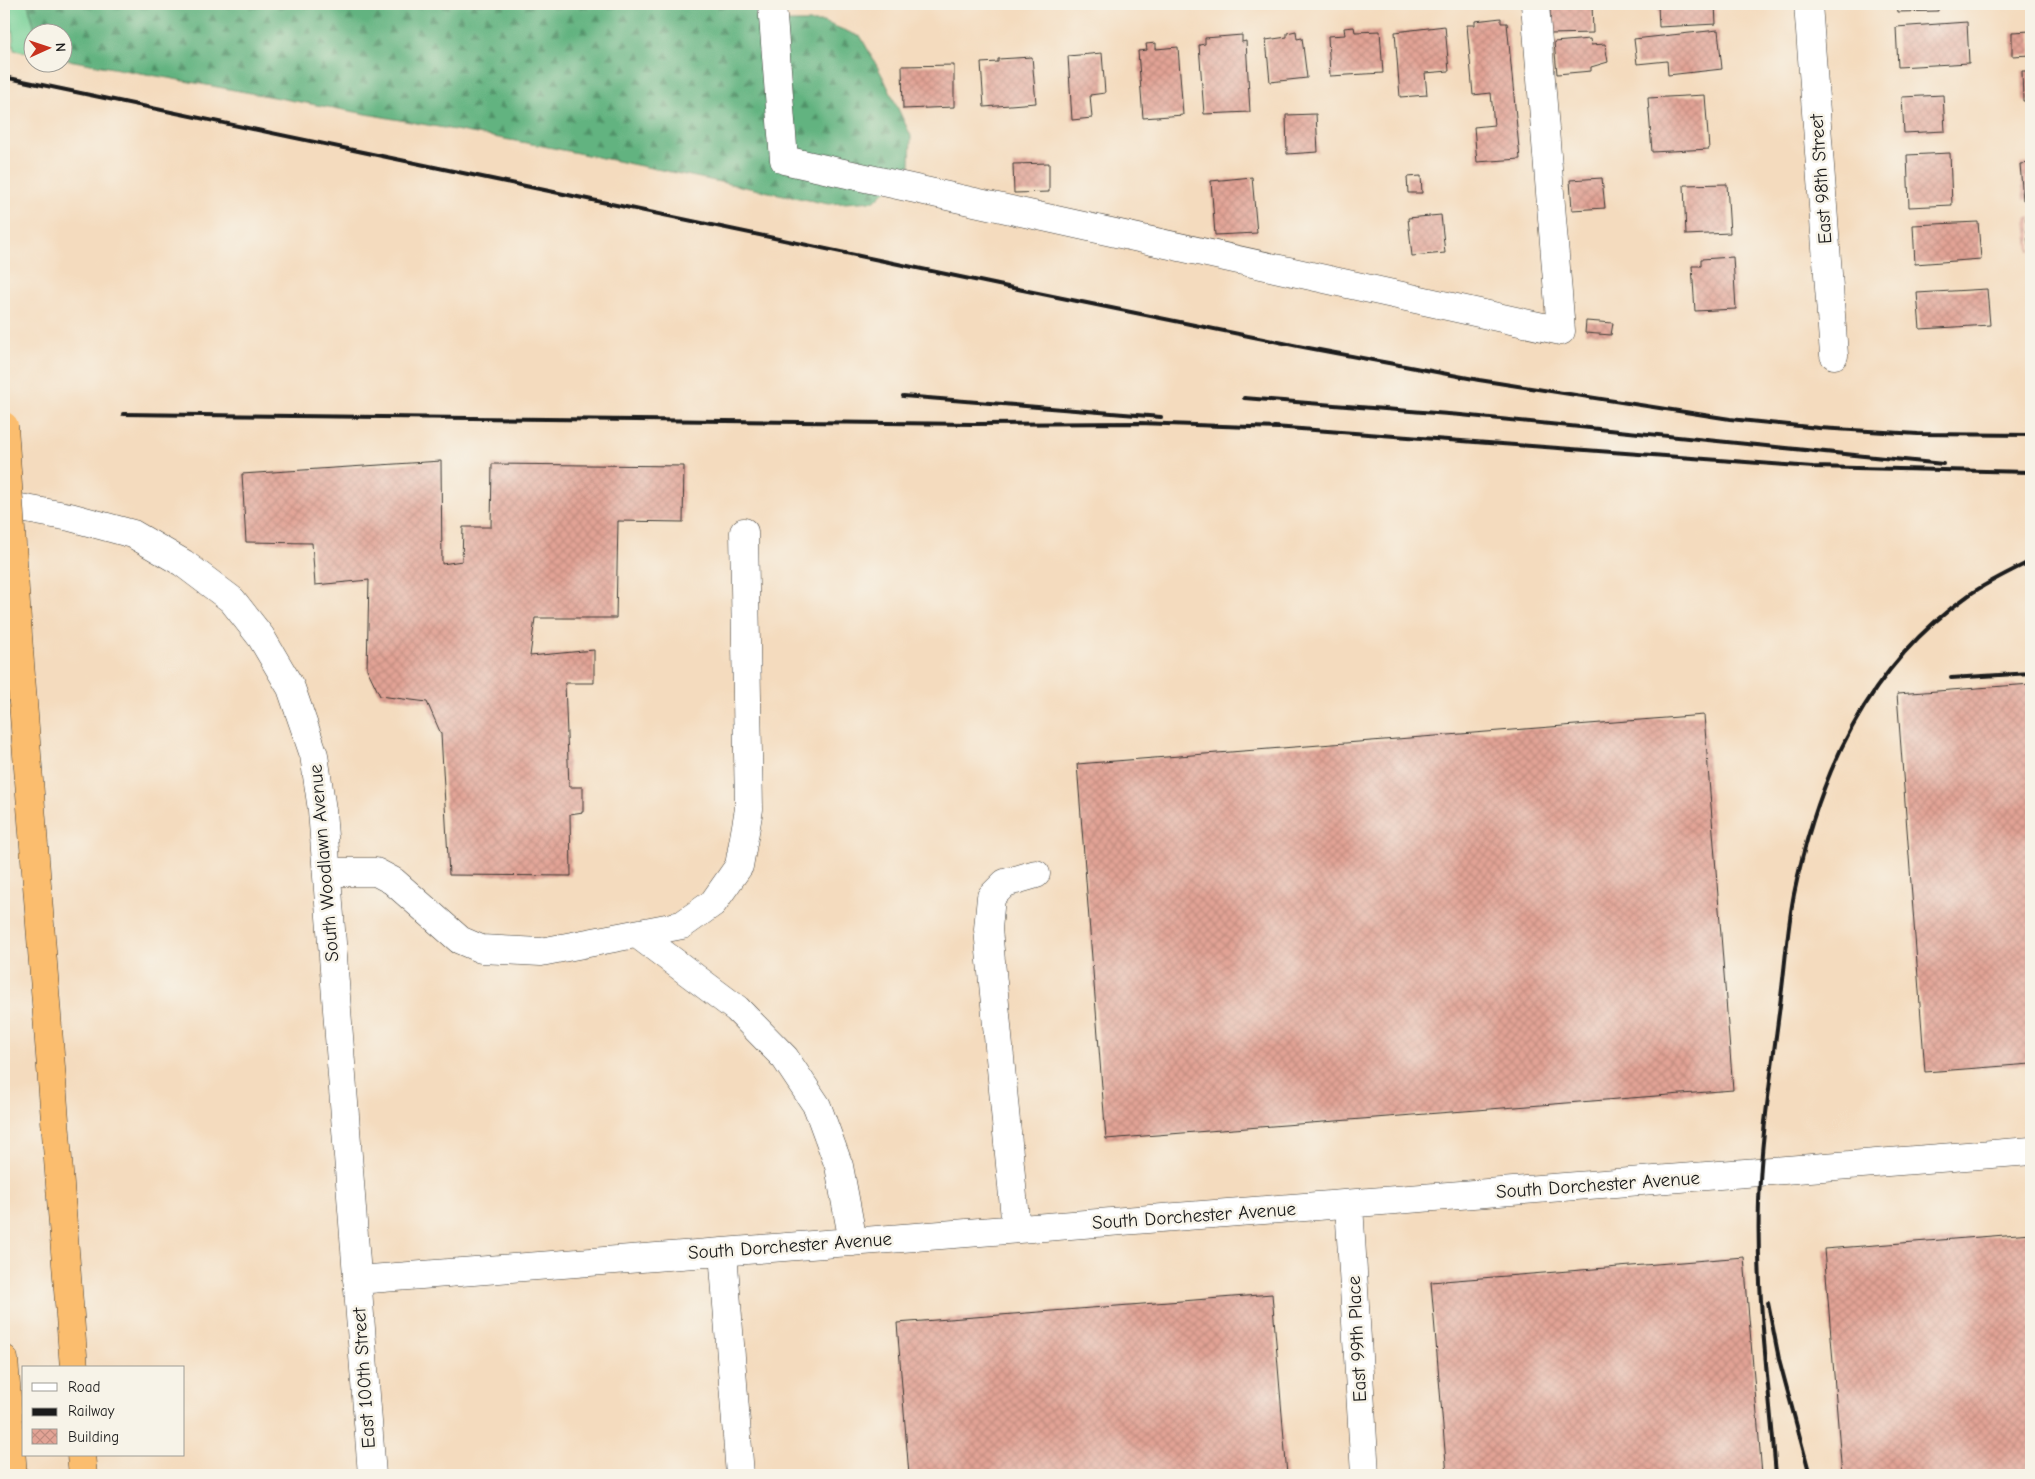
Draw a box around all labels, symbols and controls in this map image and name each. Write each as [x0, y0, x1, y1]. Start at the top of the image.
north arrow [22, 22, 72, 72]
text: N [52, 42, 69, 52]
street label: East 98th Street [1805, 113, 1837, 245]
street label: South Woodlawn Avenue [304, 763, 344, 963]
street label: South Dorchester Avenue [1495, 1167, 1701, 1203]
street label: South Dorchester Avenue [1091, 1198, 1297, 1234]
street label: South Dorchester Avenue [687, 1228, 893, 1264]
street label: East 99th Place [1343, 1275, 1371, 1403]
street label: East 100th Street [348, 1306, 380, 1449]
legend [22, 1366, 185, 1456]
text: Road [68, 1378, 100, 1396]
text: Railway [68, 1402, 115, 1420]
text: Building [68, 1428, 119, 1446]

